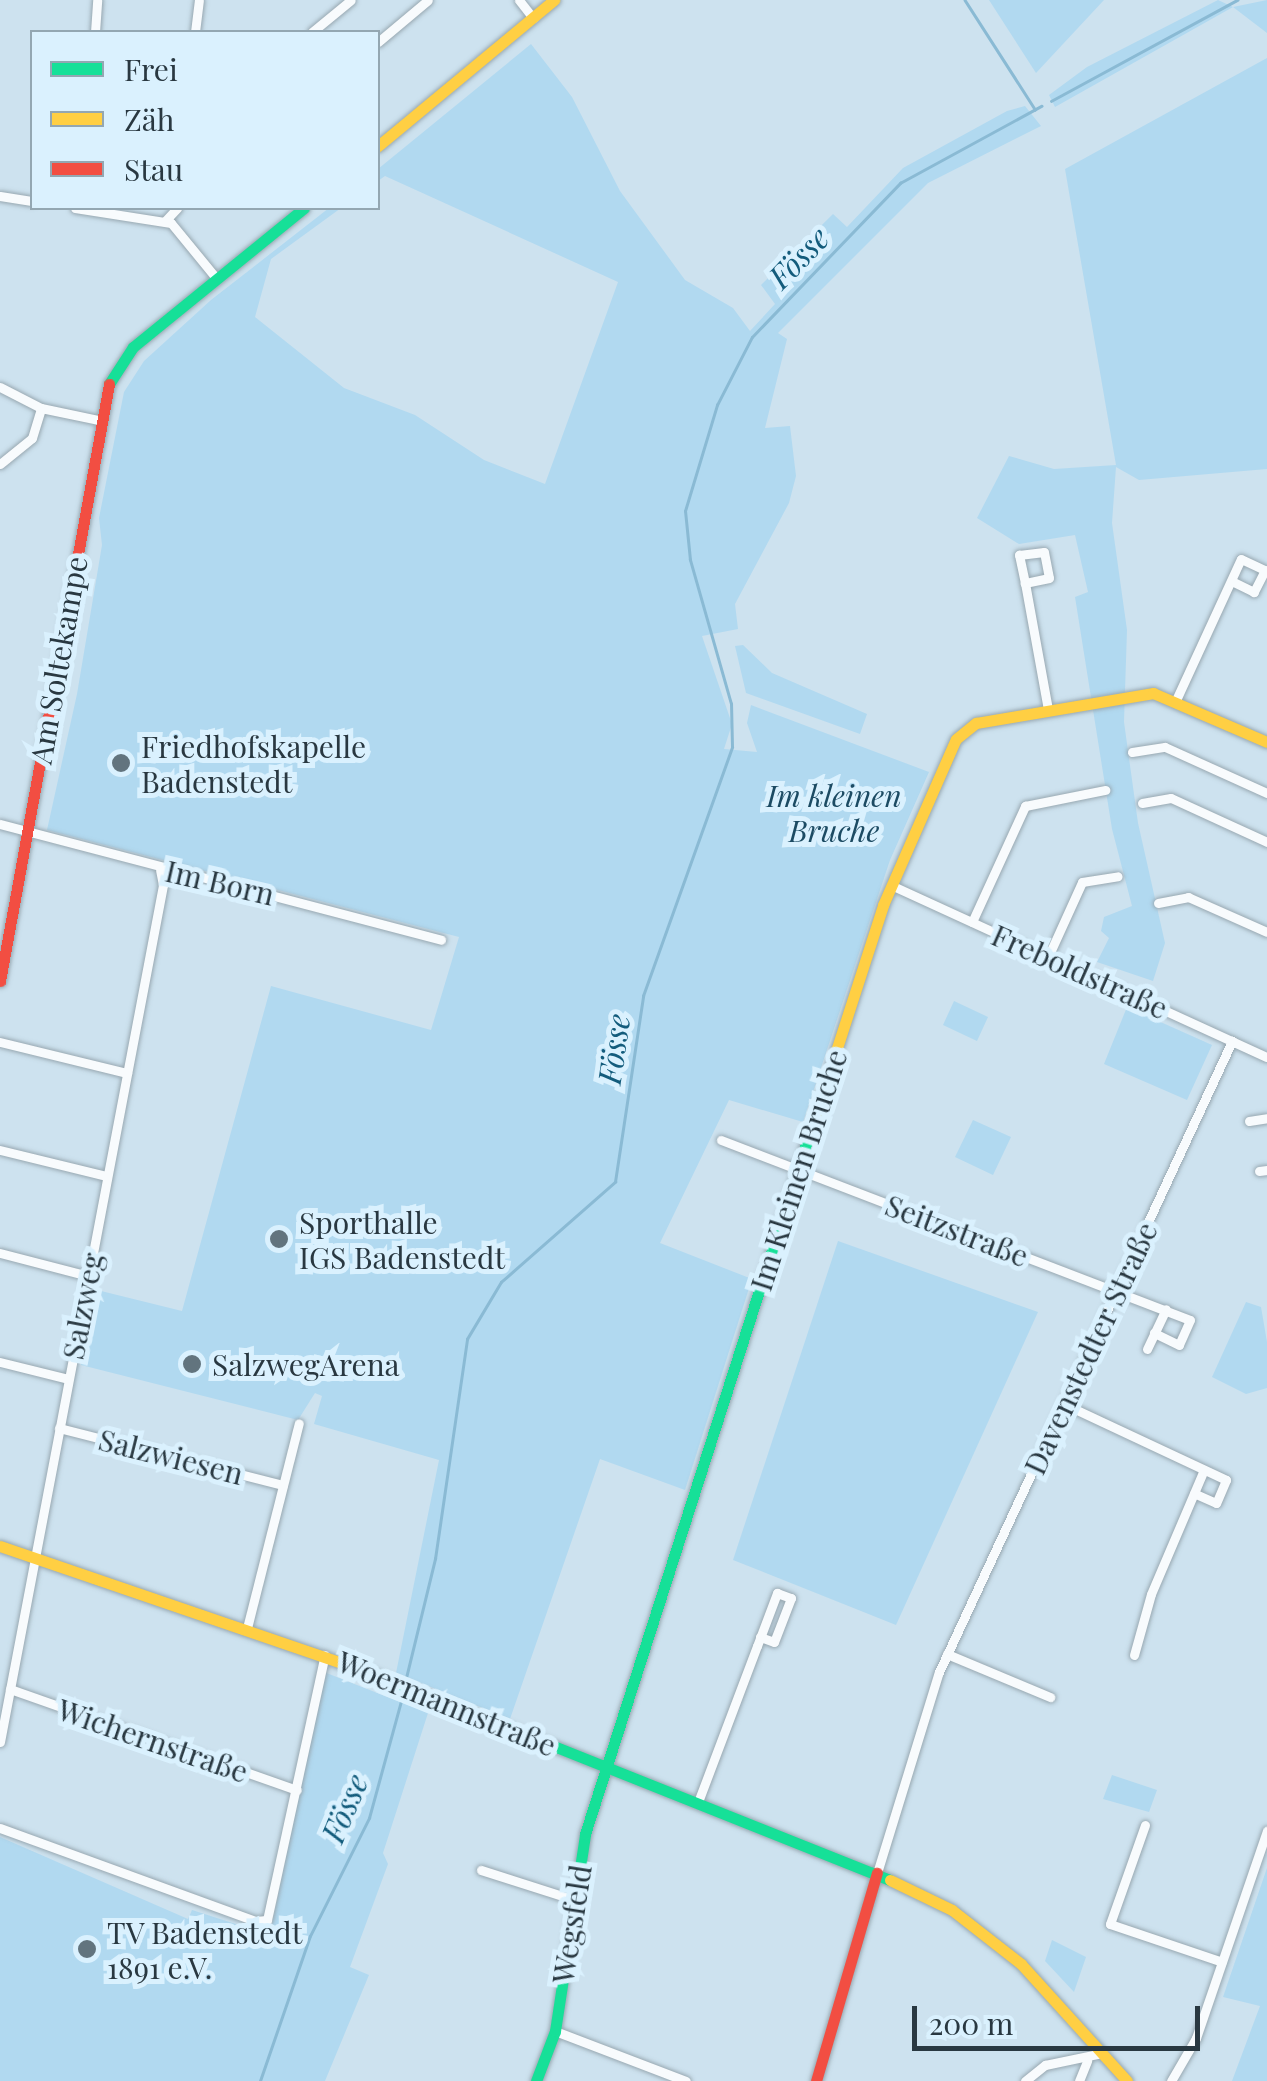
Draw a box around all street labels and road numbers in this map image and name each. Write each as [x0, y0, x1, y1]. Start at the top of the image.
street label: Am Soltekampe [22, 553, 94, 767]
street label: Im Born [162, 852, 278, 912]
street label: Freboldstraße [986, 916, 1174, 1026]
street label: Im Kleinen Bruche [742, 1045, 854, 1295]
street label: Seitzstraße [880, 1186, 1034, 1274]
street label: Davenstedter Straße [1016, 1216, 1164, 1480]
street label: Salzweg [54, 1250, 110, 1362]
street label: Salzwiesen [95, 1421, 247, 1491]
street label: Woermannstraße [332, 1643, 562, 1763]
street label: Wichernstraße [53, 1691, 253, 1789]
street label: Wegsfeld [544, 1862, 598, 1986]

